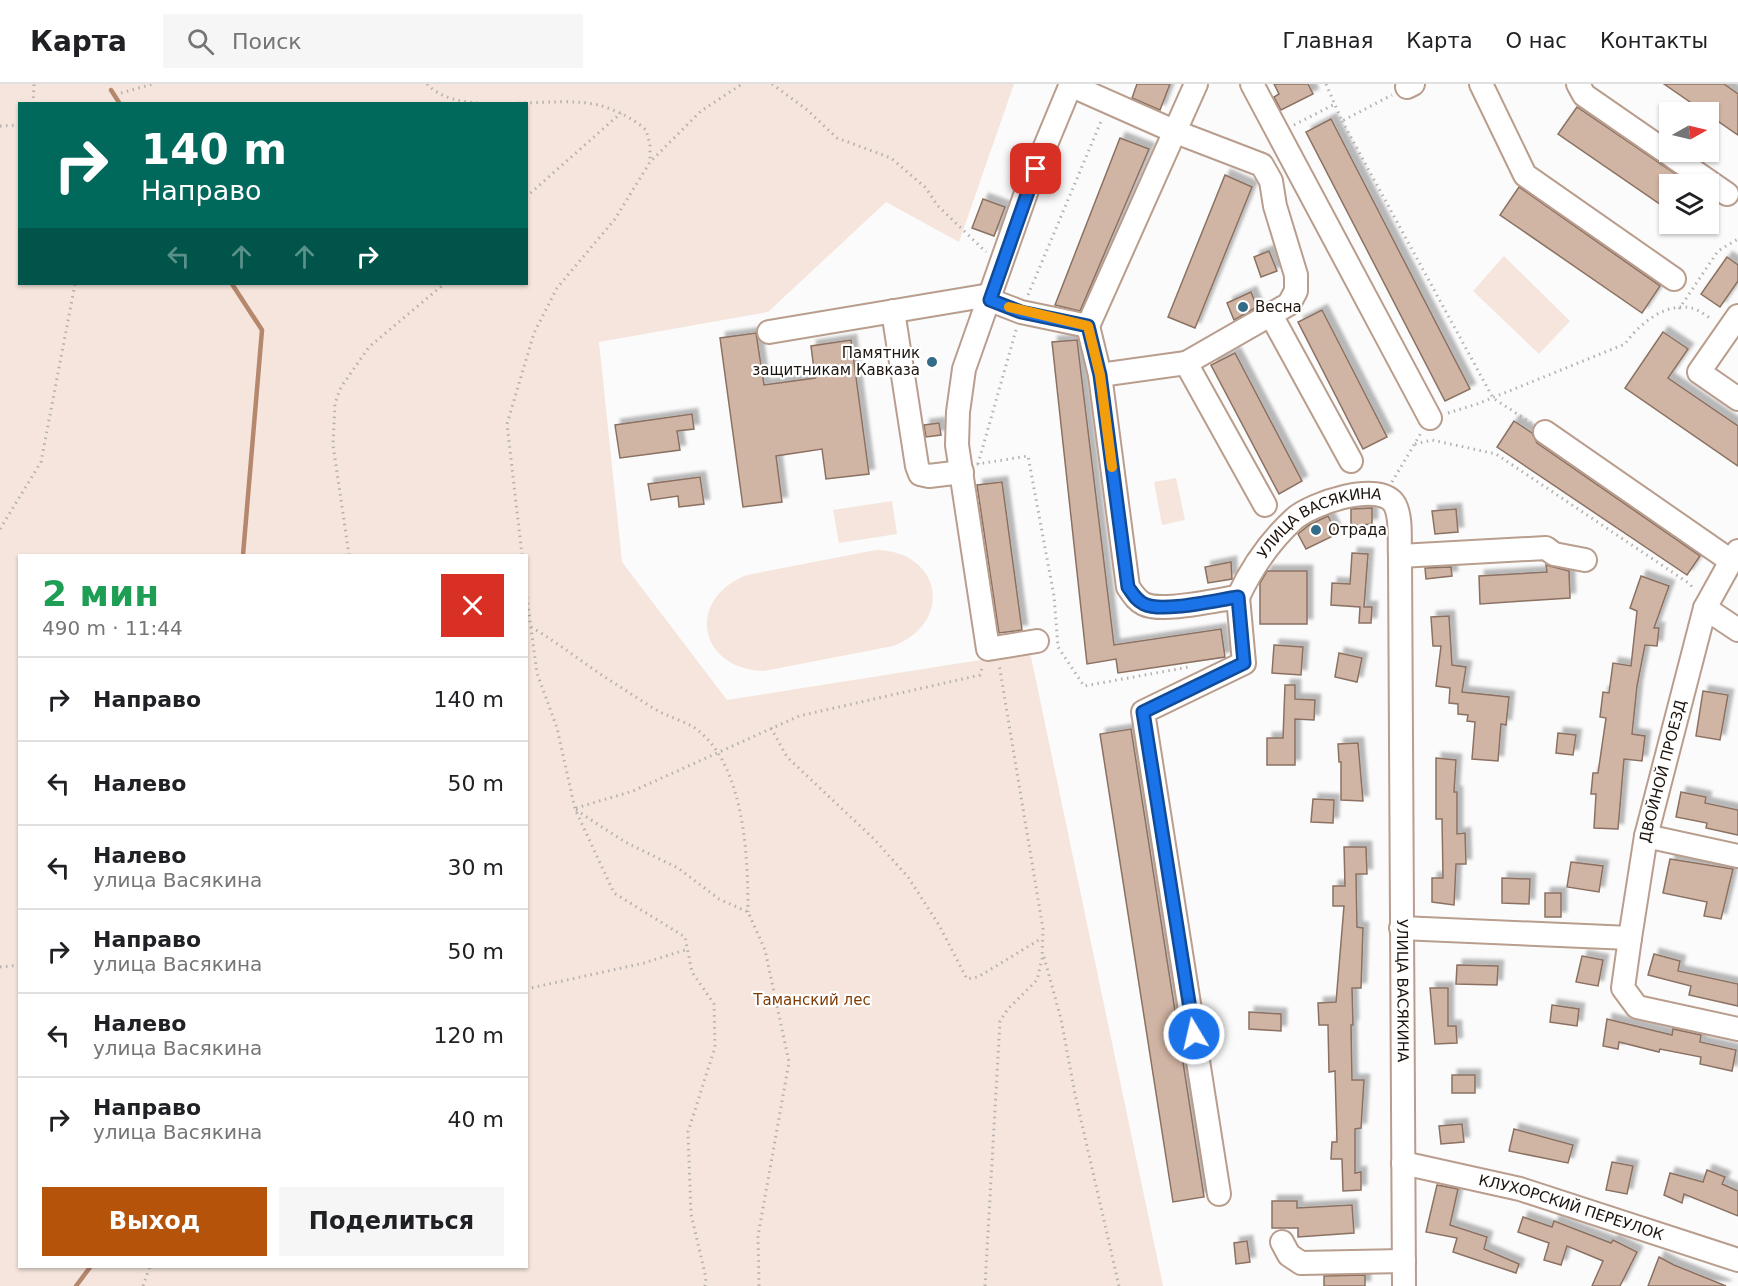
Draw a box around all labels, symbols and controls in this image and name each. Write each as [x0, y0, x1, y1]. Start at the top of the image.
search box [163, 14, 583, 68]
text: Карта [30, 25, 127, 58]
icon: search [184, 25, 217, 58]
text: Поиск [232, 29, 302, 54]
text: Главная [1283, 29, 1373, 53]
text: Карта [1406, 29, 1473, 53]
text: О нас [1506, 29, 1567, 53]
text: Контакты [1600, 29, 1708, 53]
north arrow [1659, 102, 1719, 162]
map controls [1659, 102, 1719, 234]
text: 140 m [141, 125, 287, 174]
icon: right [42, 126, 120, 204]
pin [1010, 143, 1061, 194]
icon: arrive [1019, 152, 1052, 185]
button: layers [1659, 174, 1719, 234]
text: Направо [141, 175, 262, 206]
icon: left [162, 240, 195, 273]
icon: ahead [225, 240, 258, 273]
icon: ahead [288, 240, 321, 273]
icon: right [351, 240, 384, 273]
place label: Весна [1255, 298, 1302, 316]
marker: Весна [1236, 300, 1250, 314]
place label: Памятник защитникам Кавказа [752, 344, 920, 379]
marker: Памятник защитникам Кавказа [925, 355, 939, 369]
street label: УЛИЦА ВАСЯКИНА [1254, 485, 1384, 562]
place label: Отрада [1328, 521, 1387, 539]
marker: Отрада [1309, 523, 1323, 537]
text: 2 мин [42, 573, 159, 614]
button: close [441, 574, 504, 637]
text: 490 m · 11:44 [42, 616, 183, 640]
icon: right [42, 683, 75, 716]
text: Направо [93, 687, 201, 712]
text: 140 m [434, 687, 504, 712]
street label: ДВОЙНОЙ ПРОЕЗД [1636, 698, 1690, 844]
icon: left [42, 767, 75, 800]
text: Налево [93, 771, 186, 796]
text: 50 m [448, 771, 504, 796]
text: Налево [93, 843, 186, 868]
icon: left [42, 851, 75, 884]
text: 30 m [448, 855, 504, 880]
text: улица Васякина [93, 868, 262, 892]
street label: УЛИЦА ВАСЯКИНА [1393, 919, 1412, 1063]
text: Направо [93, 927, 201, 952]
icon: right [42, 935, 75, 968]
text: 50 m [448, 939, 504, 964]
text: улица Васякина [93, 952, 262, 976]
park label: Таманский лес [752, 991, 871, 1009]
position arrow [1162, 1002, 1226, 1066]
text: Налево [93, 1011, 186, 1036]
icon: left [42, 1019, 75, 1052]
text: 120 m [434, 1023, 504, 1048]
text: улица Васякина [93, 1036, 262, 1060]
text: Направо [93, 1095, 201, 1120]
icon: right [42, 1103, 75, 1136]
text: 40 m [448, 1107, 504, 1132]
text: улица Васякина [93, 1120, 262, 1144]
street label: КЛУХОРСКИЙ ПЕРЕУЛОК [1477, 1171, 1666, 1244]
button: Выход [42, 1187, 267, 1256]
button: Поделиться [279, 1187, 504, 1256]

